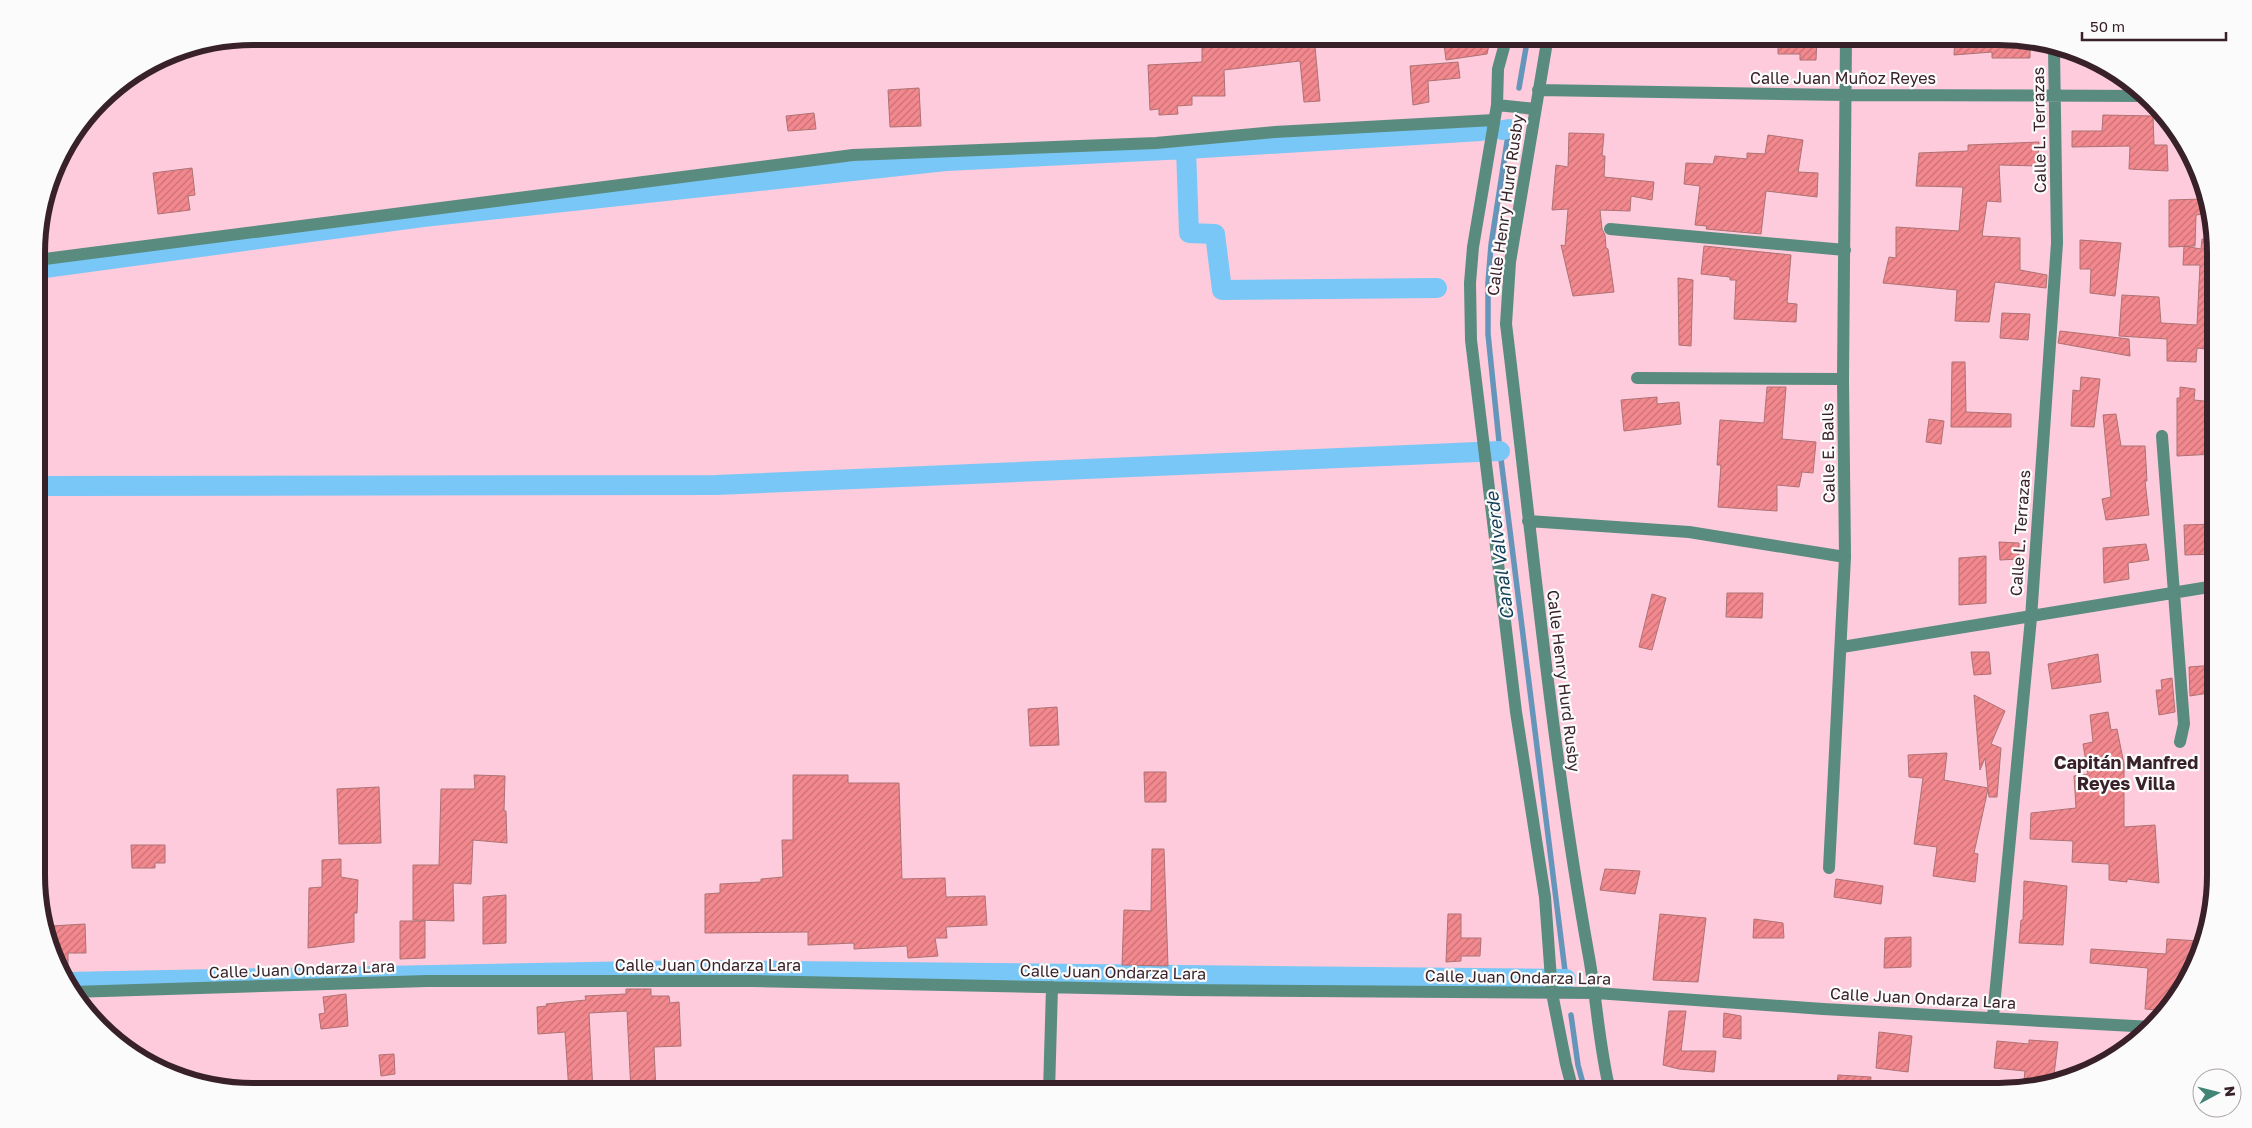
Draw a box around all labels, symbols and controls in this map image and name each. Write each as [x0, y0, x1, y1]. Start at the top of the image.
scale bar [2082, 10, 2226, 42]
text: 50 m [2090, 17, 2125, 35]
street label: Calle L. Terrazas [2028, 67, 2050, 193]
street label: Calle Juan Muñoz Reyes [1750, 68, 1936, 88]
street label: Calle Henry Hurd Rusby [1482, 113, 1528, 297]
street label: Calle E. Balls [1817, 403, 1839, 503]
street label: Calle L. Terrazas [2006, 469, 2034, 597]
water label: Canal Valverde [1480, 489, 1518, 621]
street label: Calle Henry Hurd Rusby [1543, 589, 1585, 773]
district label: Capitán Manfred Reyes Villa [2054, 751, 2198, 794]
street label: Calle Juan Ondarza Lara [615, 955, 801, 975]
street label: Calle Juan Ondarza Lara [209, 956, 395, 982]
street label: Calle Juan Ondarza Lara [1020, 960, 1206, 984]
street label: Calle Juan Ondarza Lara [1425, 965, 1611, 989]
street label: Calle Juan Ondarza Lara [1829, 983, 2017, 1013]
north arrow [2192, 1068, 2242, 1118]
text: N [2221, 1085, 2239, 1098]

